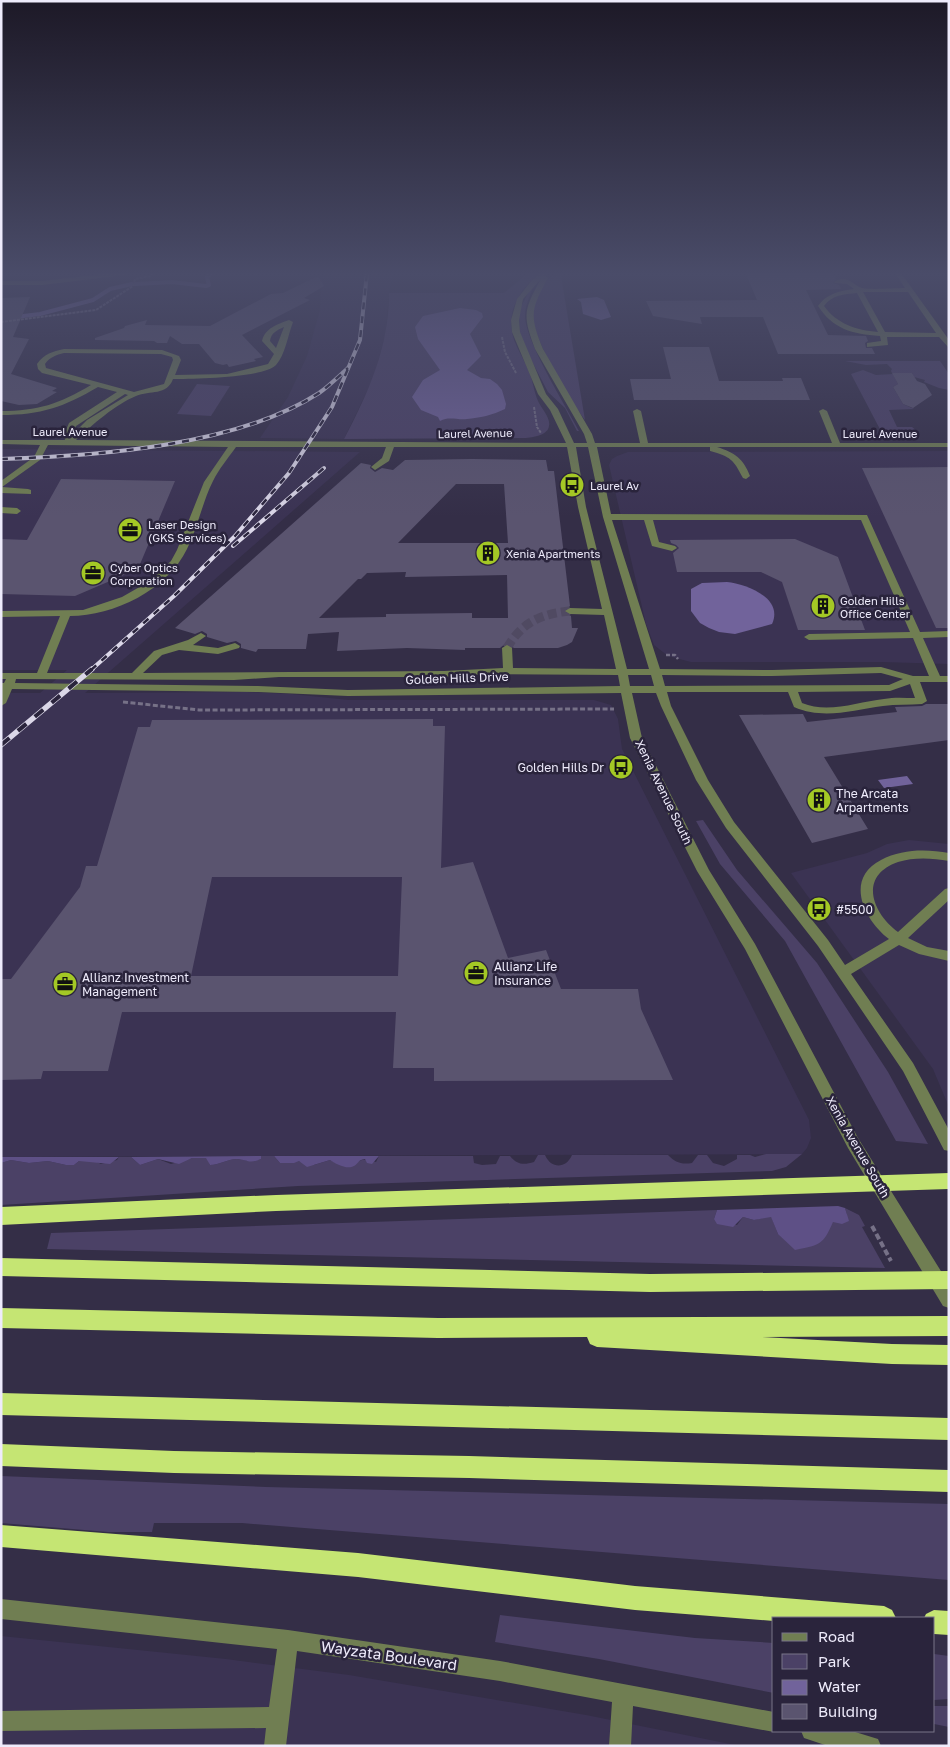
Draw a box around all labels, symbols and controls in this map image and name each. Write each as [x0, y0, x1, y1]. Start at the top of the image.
street label: Laurel Avenue [33, 425, 107, 438]
street label: Laurel Avenue [437, 426, 513, 440]
street label: Laurel Avenue [843, 427, 917, 440]
bus stop icon: Laurel Av [559, 472, 585, 498]
place label: Laurel Av [590, 479, 639, 492]
office icon: Laser Design (GKS Services) [117, 517, 143, 543]
place label: Laser Design (GKS Services) [148, 518, 227, 544]
building icon: Xenia Apartments [475, 540, 501, 566]
place label: Xenia Apartments [506, 547, 601, 560]
office icon: Cyber Optics Corporation [80, 560, 106, 586]
place label: Cyber Optics Corporation [110, 561, 178, 587]
building icon: Golden Hills Office Center [810, 593, 836, 619]
place label: Golden Hills Office Center [840, 594, 911, 620]
street label: Golden Hills Drive [405, 669, 509, 687]
street label: Xenia Avenue South [632, 737, 696, 847]
bus stop icon: Golden Hills Dr [608, 754, 634, 780]
place label: Golden Hills Dr [517, 760, 604, 775]
place label: The Arcata Arpartments [836, 786, 909, 815]
building icon: The Arcata Arpartments [806, 787, 832, 813]
bus stop icon: #5500 [806, 896, 832, 922]
place label: #5500 [836, 902, 873, 917]
place label: Allianz Life Insurance [494, 959, 557, 988]
office icon: Allianz Life Insurance [463, 960, 489, 986]
place label: Allianz Investment Management [82, 970, 189, 999]
office icon: Allianz Investment Management [52, 971, 78, 997]
street label: Xenia Avenue South [823, 1094, 893, 1200]
legend [772, 1617, 935, 1732]
text: Road [818, 1627, 855, 1645]
street label: Wayzata Boulevard [320, 1637, 458, 1673]
text: Park [818, 1652, 851, 1670]
text: Water [818, 1677, 861, 1695]
text: Building [818, 1702, 878, 1720]

